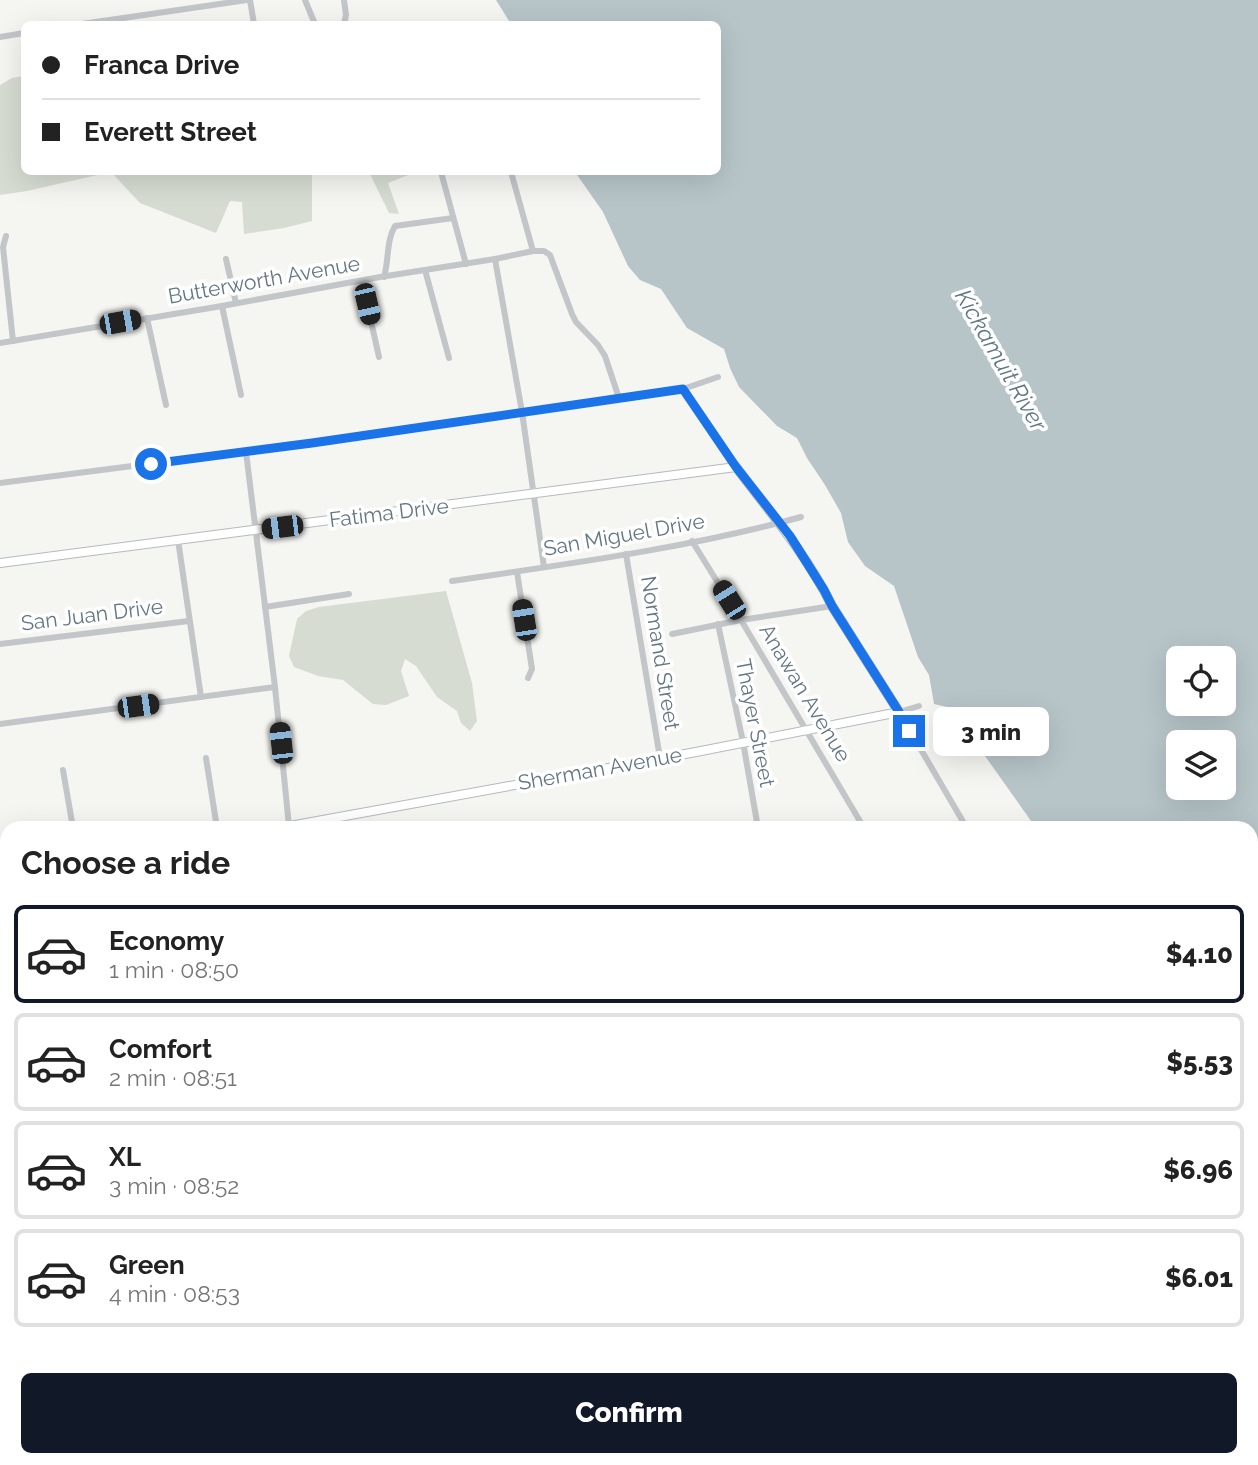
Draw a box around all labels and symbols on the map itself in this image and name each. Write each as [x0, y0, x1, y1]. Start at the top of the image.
street label: Butterworth Avenue [166, 250, 362, 309]
car [353, 281, 382, 327]
water label: Kickamuit River [950, 284, 1053, 436]
car [98, 308, 143, 336]
route start [135, 448, 167, 480]
street label: Fatima Drive [328, 493, 450, 532]
street label: San Miguel Drive [541, 508, 706, 561]
car [260, 514, 305, 540]
street label: Normand Street [636, 574, 685, 732]
car [709, 577, 750, 623]
street label: San Juan Drive [20, 593, 164, 636]
car [511, 598, 538, 642]
street label: Anawan Avenue [754, 619, 856, 766]
street label: Thayer Street [731, 657, 780, 789]
car [116, 693, 161, 719]
callout: 3 min [934, 706, 1049, 756]
route end [893, 715, 925, 747]
car [269, 721, 294, 765]
street label: Sherman Avenue [516, 742, 684, 795]

